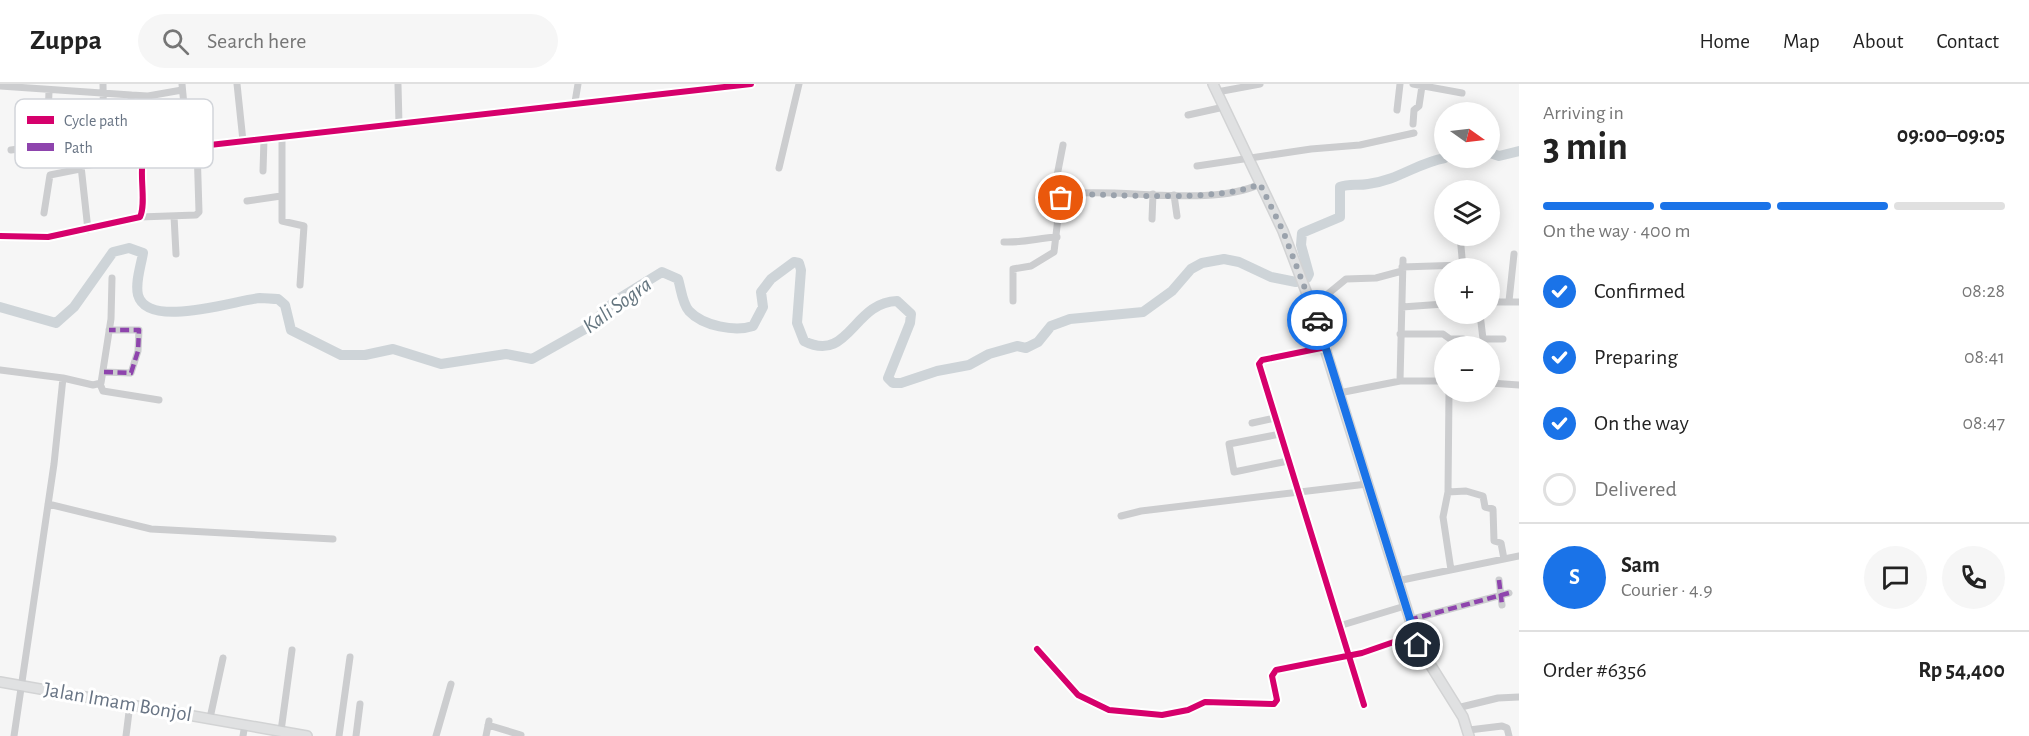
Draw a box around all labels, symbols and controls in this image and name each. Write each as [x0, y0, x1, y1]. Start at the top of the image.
search box [138, 14, 558, 68]
icon: search [159, 25, 192, 58]
text: Zuppa [30, 27, 102, 55]
text: Search here [207, 30, 307, 52]
text: Home [1699, 31, 1750, 52]
text: Map [1783, 31, 1820, 52]
text: About [1853, 31, 1903, 52]
text: Contact [1936, 31, 1999, 52]
legend [15, 99, 213, 168]
north arrow [1434, 102, 1500, 168]
map controls [1434, 102, 1500, 402]
text: Arriving in [1543, 103, 1624, 123]
text: Cycle path [64, 113, 128, 130]
text: 09:00–09:05 [1897, 124, 2005, 146]
text: 3 min [1543, 128, 1628, 167]
text: Path [64, 140, 93, 156]
pin [1035, 172, 1086, 223]
button: layers [1434, 180, 1500, 246]
icon: bag [1044, 181, 1077, 214]
text: On the way · 400 m [1543, 221, 1691, 241]
button: + [1434, 258, 1500, 324]
water label: Kali Sogra [579, 273, 655, 337]
icon: check [1543, 275, 1576, 308]
text: Confirmed [1594, 280, 1685, 302]
text: 08:28 [1962, 281, 2005, 301]
courier [1287, 290, 1347, 350]
icon: car [1301, 304, 1334, 337]
button: − [1434, 336, 1500, 402]
icon: check [1543, 341, 1576, 374]
text: Preparing [1594, 346, 1678, 368]
text: 08:41 [1964, 347, 2005, 367]
icon: check [1543, 407, 1576, 440]
text: On the way [1594, 412, 1689, 434]
text: 08:47 [1962, 413, 2005, 433]
text: Delivered [1594, 478, 1677, 500]
button: chat [1864, 546, 1927, 609]
button: phone [1942, 546, 2005, 609]
text: Sam [1621, 554, 1660, 576]
text: S [1569, 566, 1580, 588]
text: Courier · 4.9 [1621, 580, 1713, 600]
pin [1392, 619, 1443, 670]
icon: home [1401, 628, 1434, 661]
text: Order #6356 [1543, 659, 1647, 681]
text: Rp 54,400 [1918, 659, 2005, 681]
street label: Jalan Imam Bonjol [42, 679, 194, 725]

